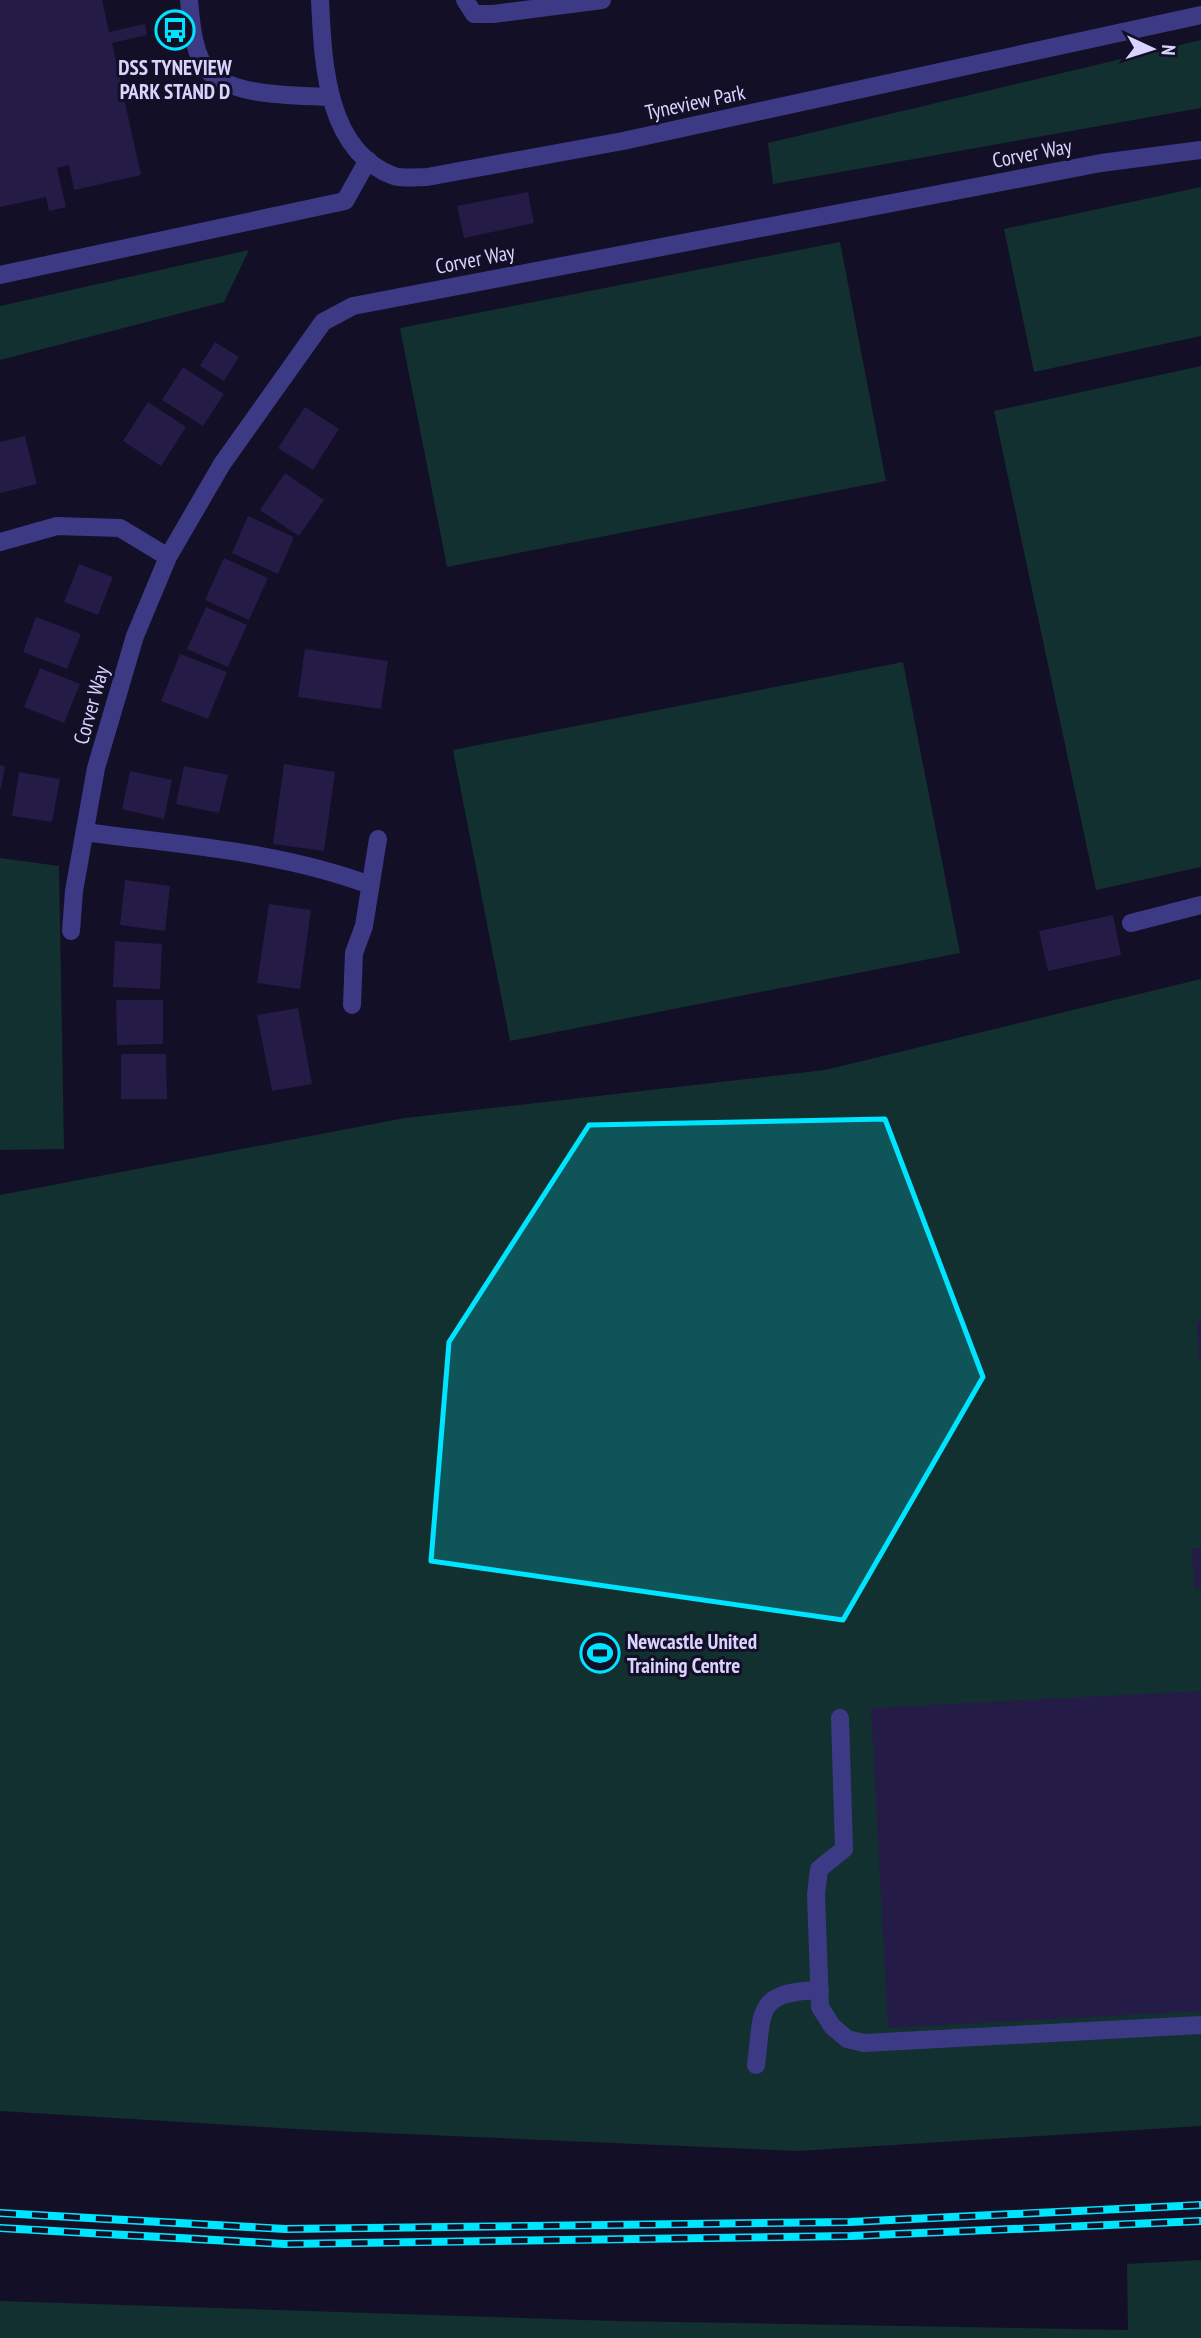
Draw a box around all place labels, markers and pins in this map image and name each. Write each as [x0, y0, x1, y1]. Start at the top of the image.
bus stop icon: DSS TYNEVIEW PARK STAND D [154, 9, 196, 51]
place label: DSS TYNEVIEW PARK STAND D [118, 54, 233, 105]
place label: Newcastle United Training Centre [627, 1628, 757, 1679]
sports icon: Newcastle United Training Centre [579, 1632, 621, 1674]

